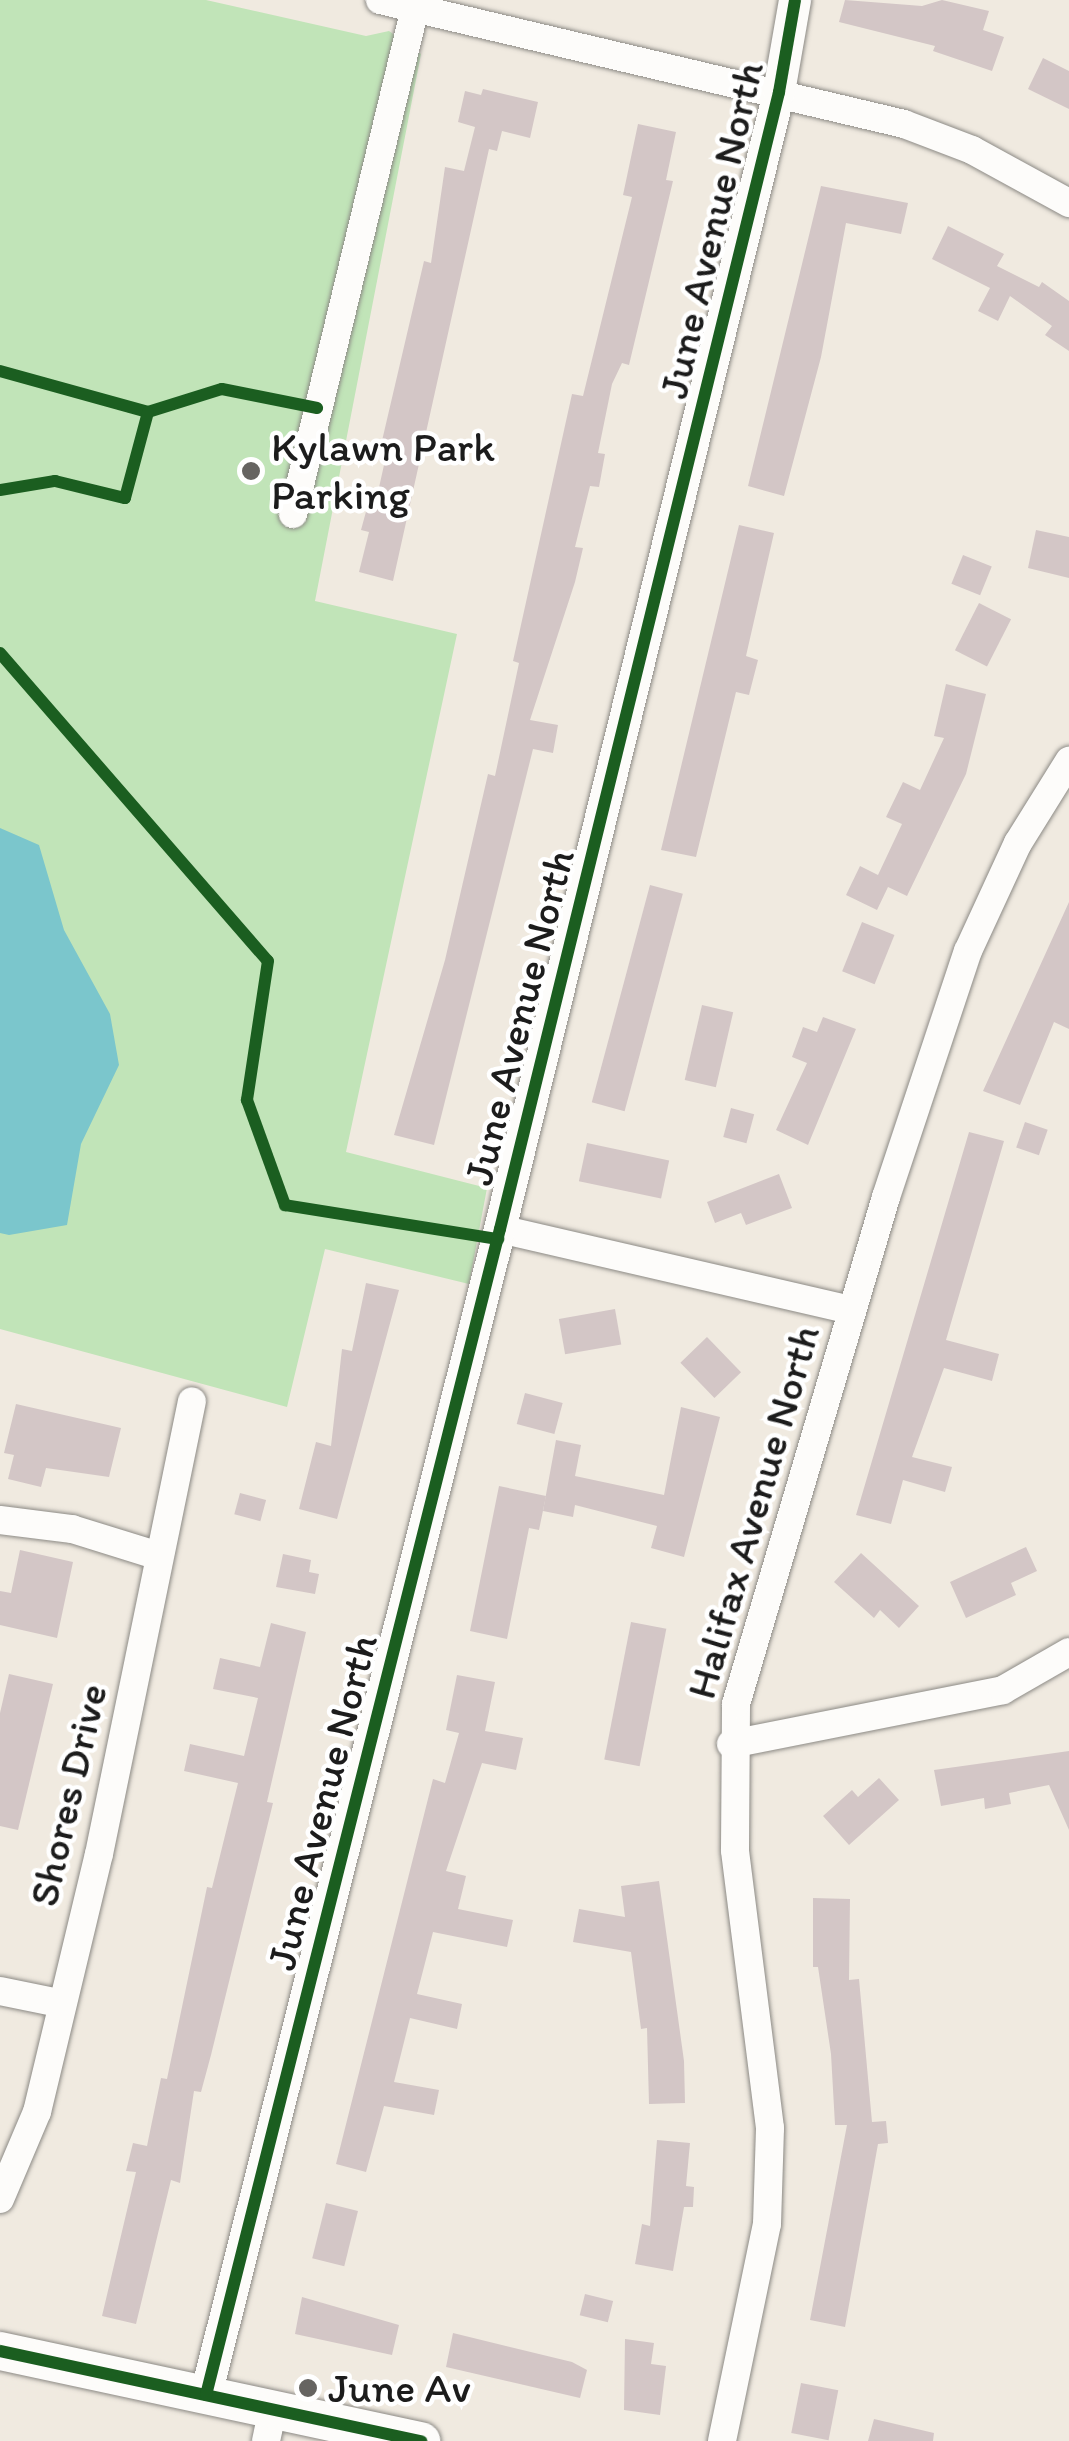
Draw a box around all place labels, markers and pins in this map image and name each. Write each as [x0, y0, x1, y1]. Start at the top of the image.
place label: Kylawn Park Parking [271, 422, 495, 520]
marker: Kylawn Park Parking [240, 460, 262, 482]
place label: June Av [328, 2363, 470, 2413]
marker: June Av [297, 2377, 319, 2399]

